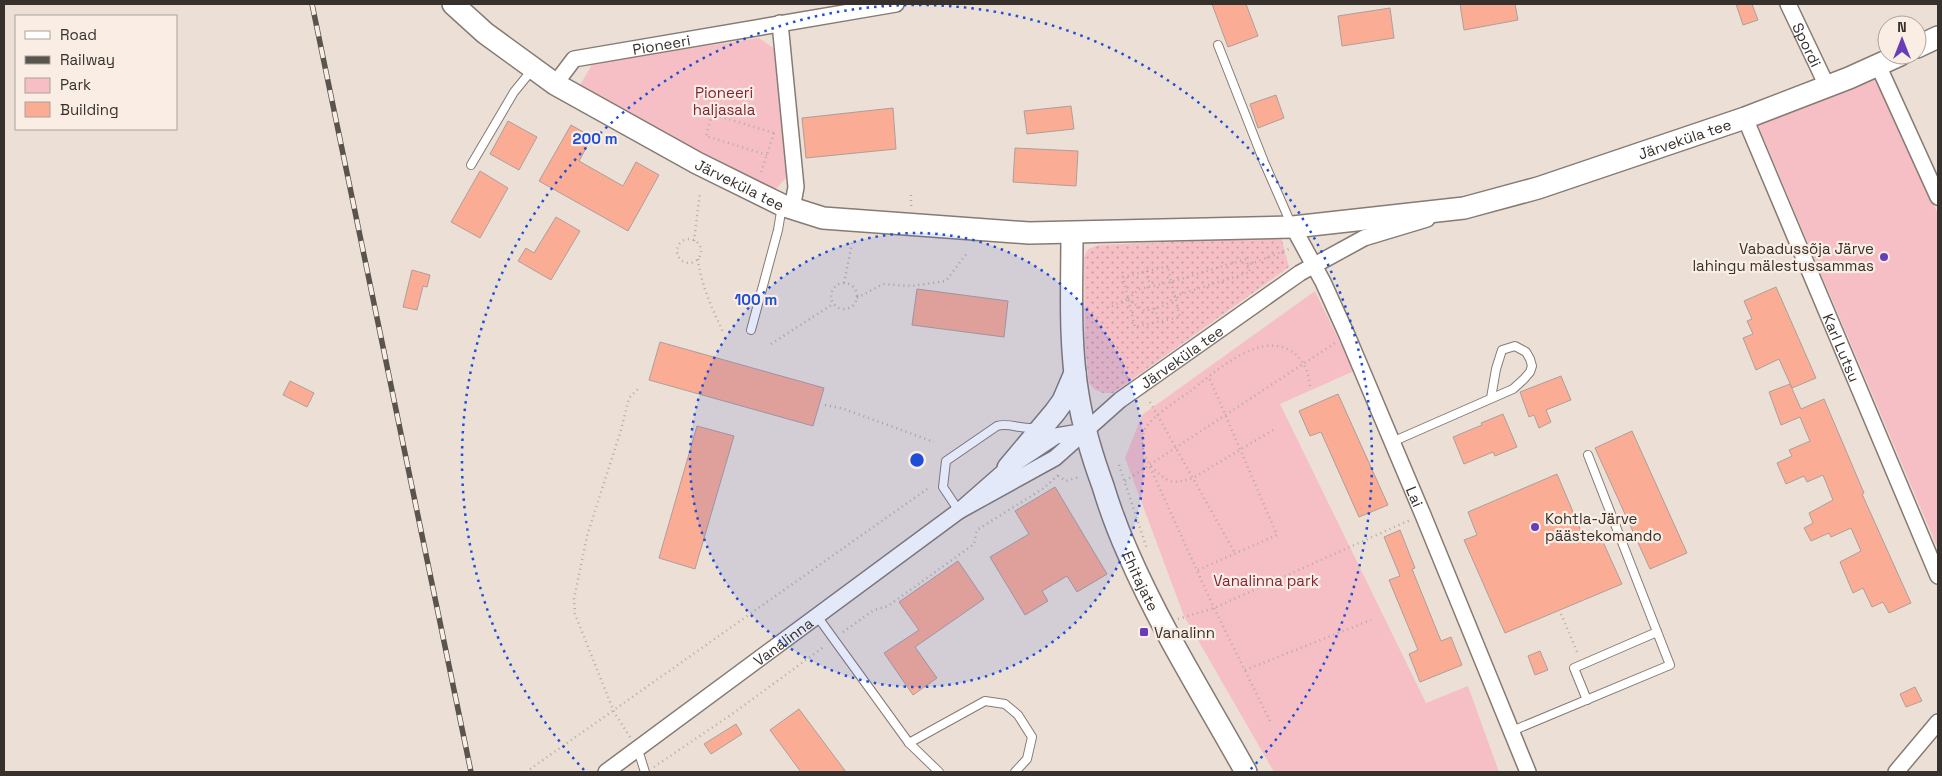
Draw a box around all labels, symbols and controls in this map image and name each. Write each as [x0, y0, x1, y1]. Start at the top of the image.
legend [15, 15, 178, 130]
north arrow [1877, 15, 1927, 65]
text: N [1897, 18, 1907, 36]
street label: Spordi [1789, 19, 1826, 70]
text: Road [60, 25, 97, 44]
street label: Pioneeri [631, 30, 692, 58]
text: Railway [60, 50, 115, 69]
text: Park [60, 75, 91, 94]
park label: Pioneeri haljasala [693, 83, 756, 119]
text: Building [60, 100, 119, 119]
street label: Järveküla tee [1635, 114, 1734, 163]
text: 200 m [573, 129, 617, 148]
street label: Järveküla tee [692, 154, 788, 214]
place label: Vabadussõja Järve lahingu mälestussammas [1692, 239, 1874, 275]
marker: Vabadussõja Järve lahingu mälestussammas [1878, 251, 1890, 263]
text: 100 m [735, 290, 777, 309]
street label: Karl Lutsu [1819, 310, 1864, 384]
street label: Järveküla tee [1136, 321, 1227, 392]
centre of rings [908, 451, 926, 469]
street label: Lai [1402, 483, 1428, 510]
place label: Kohtla-Järve päästekomando [1545, 509, 1662, 545]
marker: Kohtla-Järve päästekomando [1529, 521, 1541, 533]
street label: Ehitajate [1119, 548, 1163, 614]
park label: Vanalinna park [1213, 571, 1319, 590]
street label: Vanalinna [749, 613, 817, 670]
place label: Vanalinn [1154, 623, 1215, 642]
marker: Vanalinn [1138, 626, 1150, 638]

